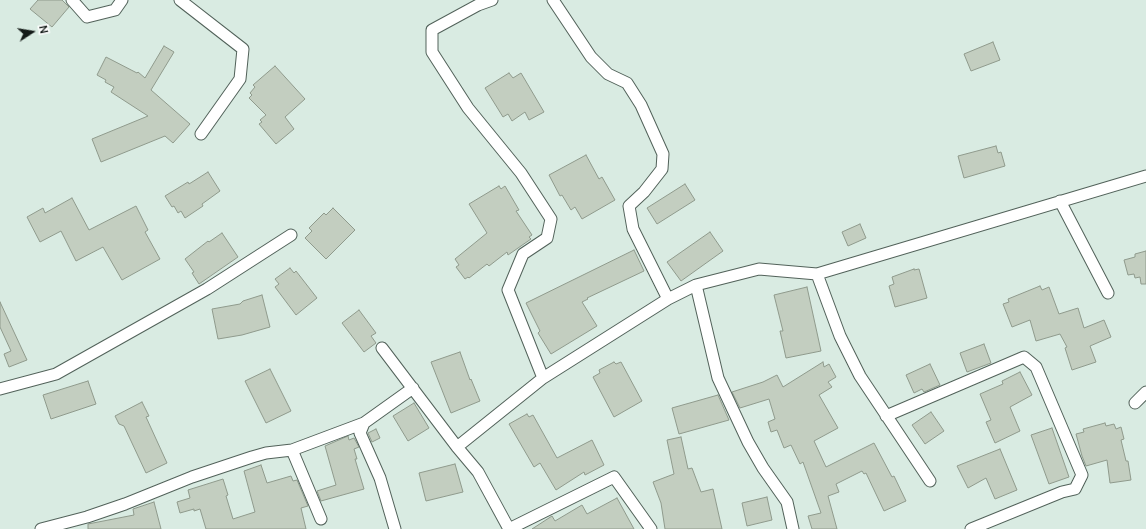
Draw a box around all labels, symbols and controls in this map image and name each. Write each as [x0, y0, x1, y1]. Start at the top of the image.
north arrow [12, 12, 52, 52]
text: N [36, 24, 52, 35]

